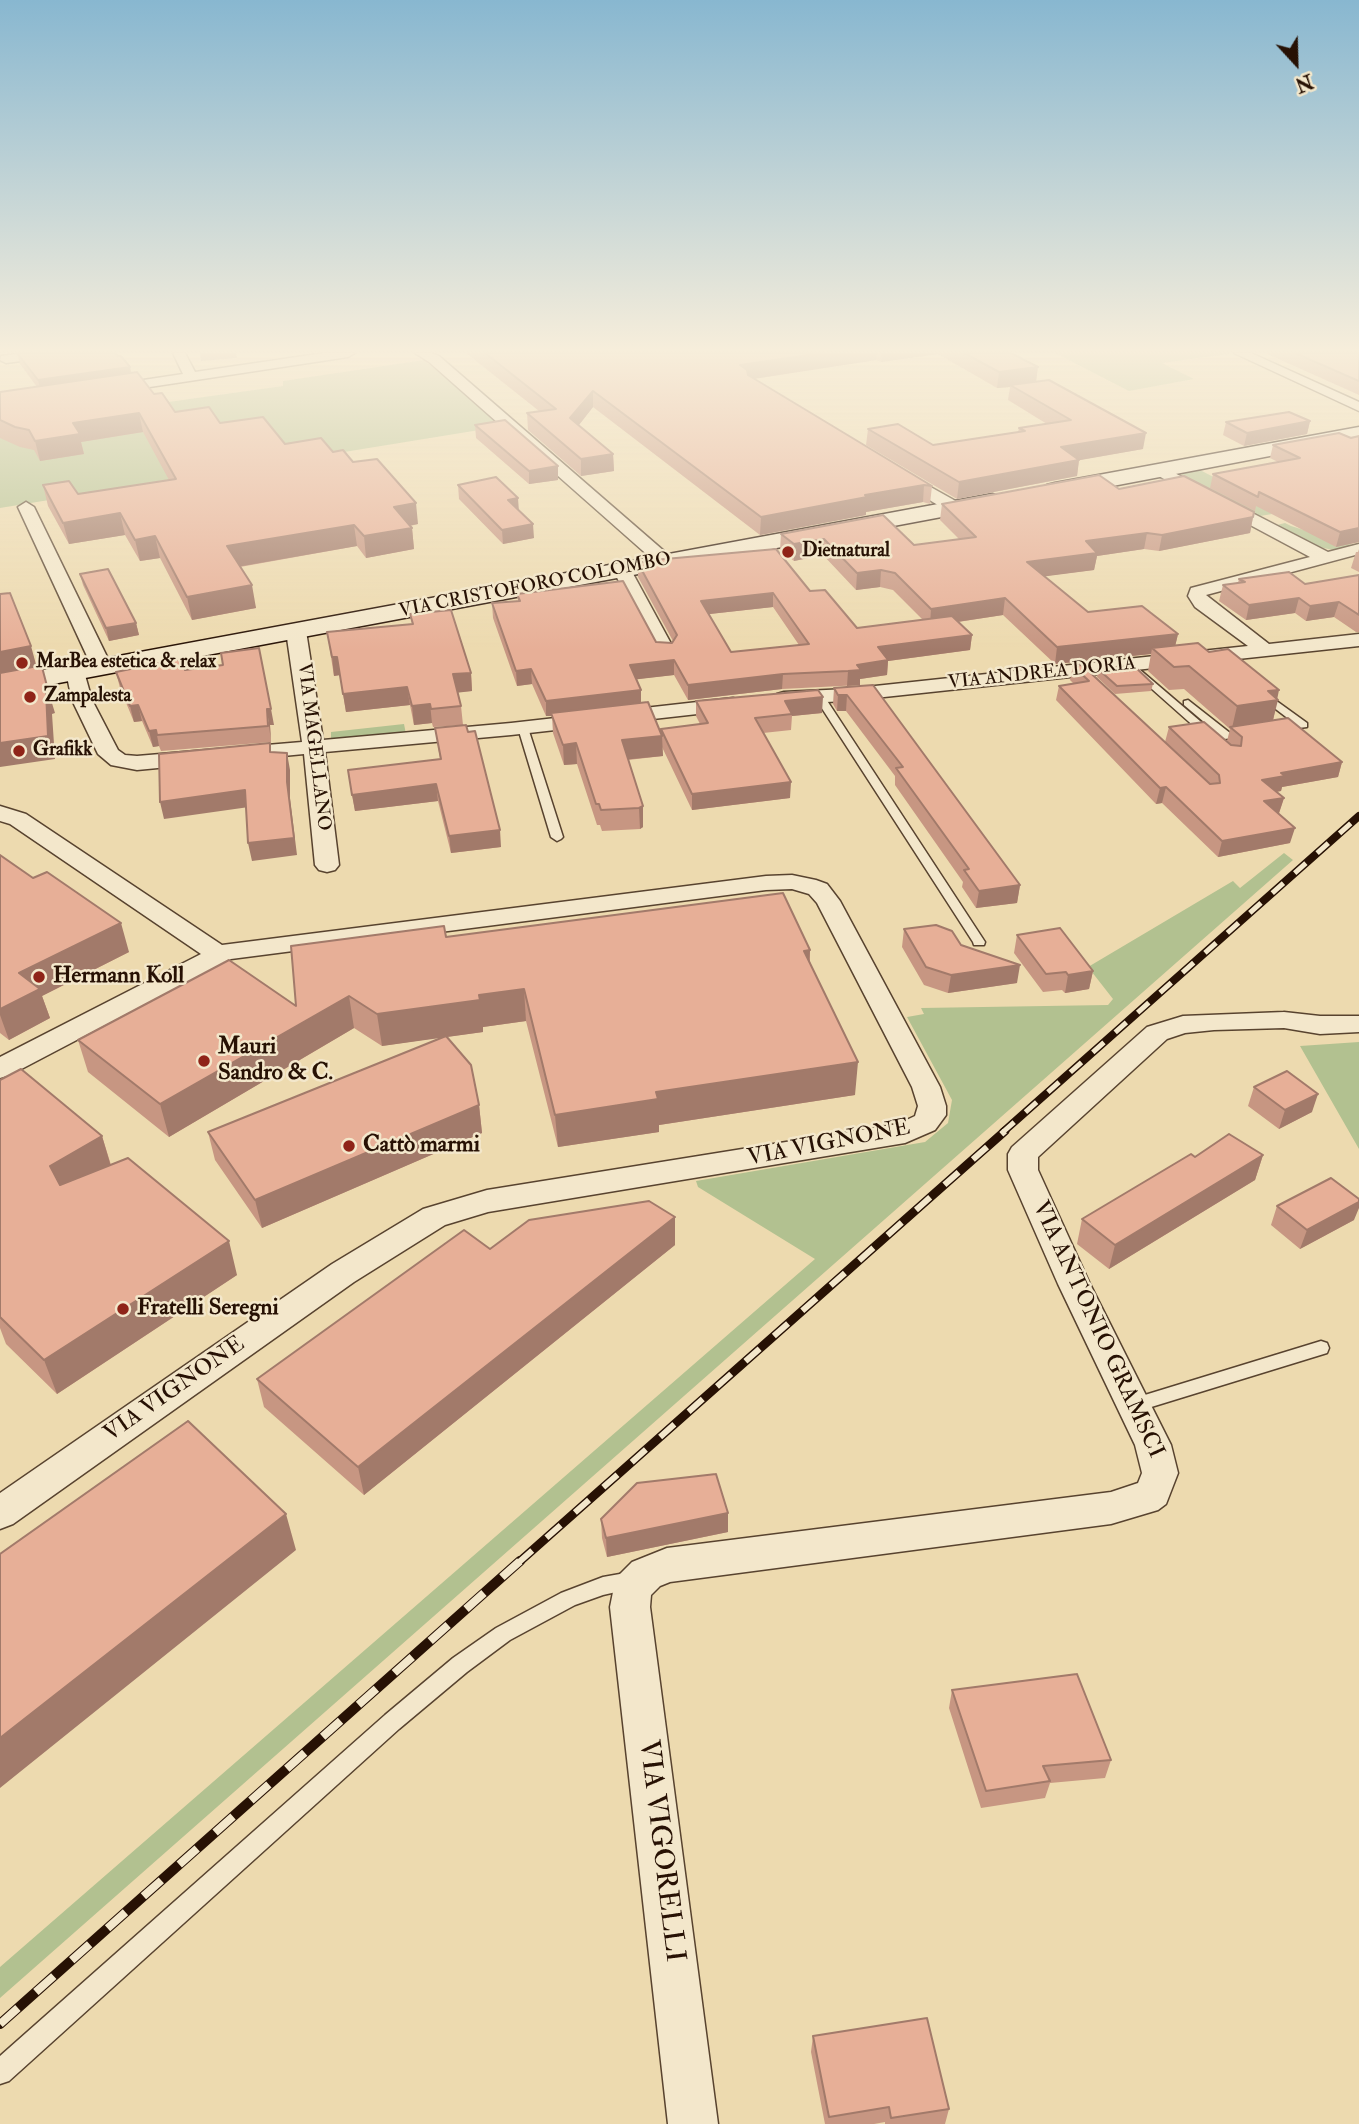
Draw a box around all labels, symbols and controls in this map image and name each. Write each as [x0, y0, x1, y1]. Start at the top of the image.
north arrow [1261, 28, 1331, 98]
text: N [1291, 68, 1316, 97]
place label: Dietnatural [802, 541, 890, 563]
marker: Dietnatural [780, 544, 796, 560]
street label: VIA CRISTOFORO COLOMBO [397, 548, 673, 624]
place label: MarBea estetica & relax [36, 652, 216, 674]
street label: VIA ANDREA DORIA [947, 653, 1137, 695]
marker: MarBea estetica & relax [14, 655, 30, 671]
street label: VIA MAGELLANO [291, 662, 335, 832]
place label: Zampalesta [44, 686, 131, 708]
marker: Zampalesta [22, 689, 38, 705]
place label: Grafikk [33, 740, 92, 762]
marker: Grafikk [11, 743, 27, 759]
place label: Hermann Koll [53, 963, 184, 991]
marker: Hermann Koll [31, 969, 47, 985]
place label: Mauri Sandro & C. [218, 1034, 333, 1088]
marker: Mauri Sandro & C. [196, 1053, 212, 1069]
street label: VIA VIGNONE [745, 1115, 913, 1173]
place label: Cattò marmi [363, 1132, 480, 1160]
marker: Cattò marmi [341, 1138, 357, 1154]
street label: VIA ANTONIO GRAMSCI [1025, 1197, 1169, 1463]
place label: Fratelli Seregni [137, 1295, 279, 1323]
marker: Fratelli Seregni [115, 1301, 131, 1317]
street label: VIA VIGNONE [99, 1331, 251, 1449]
street label: VIA VIGORELLI [630, 1738, 690, 1964]

